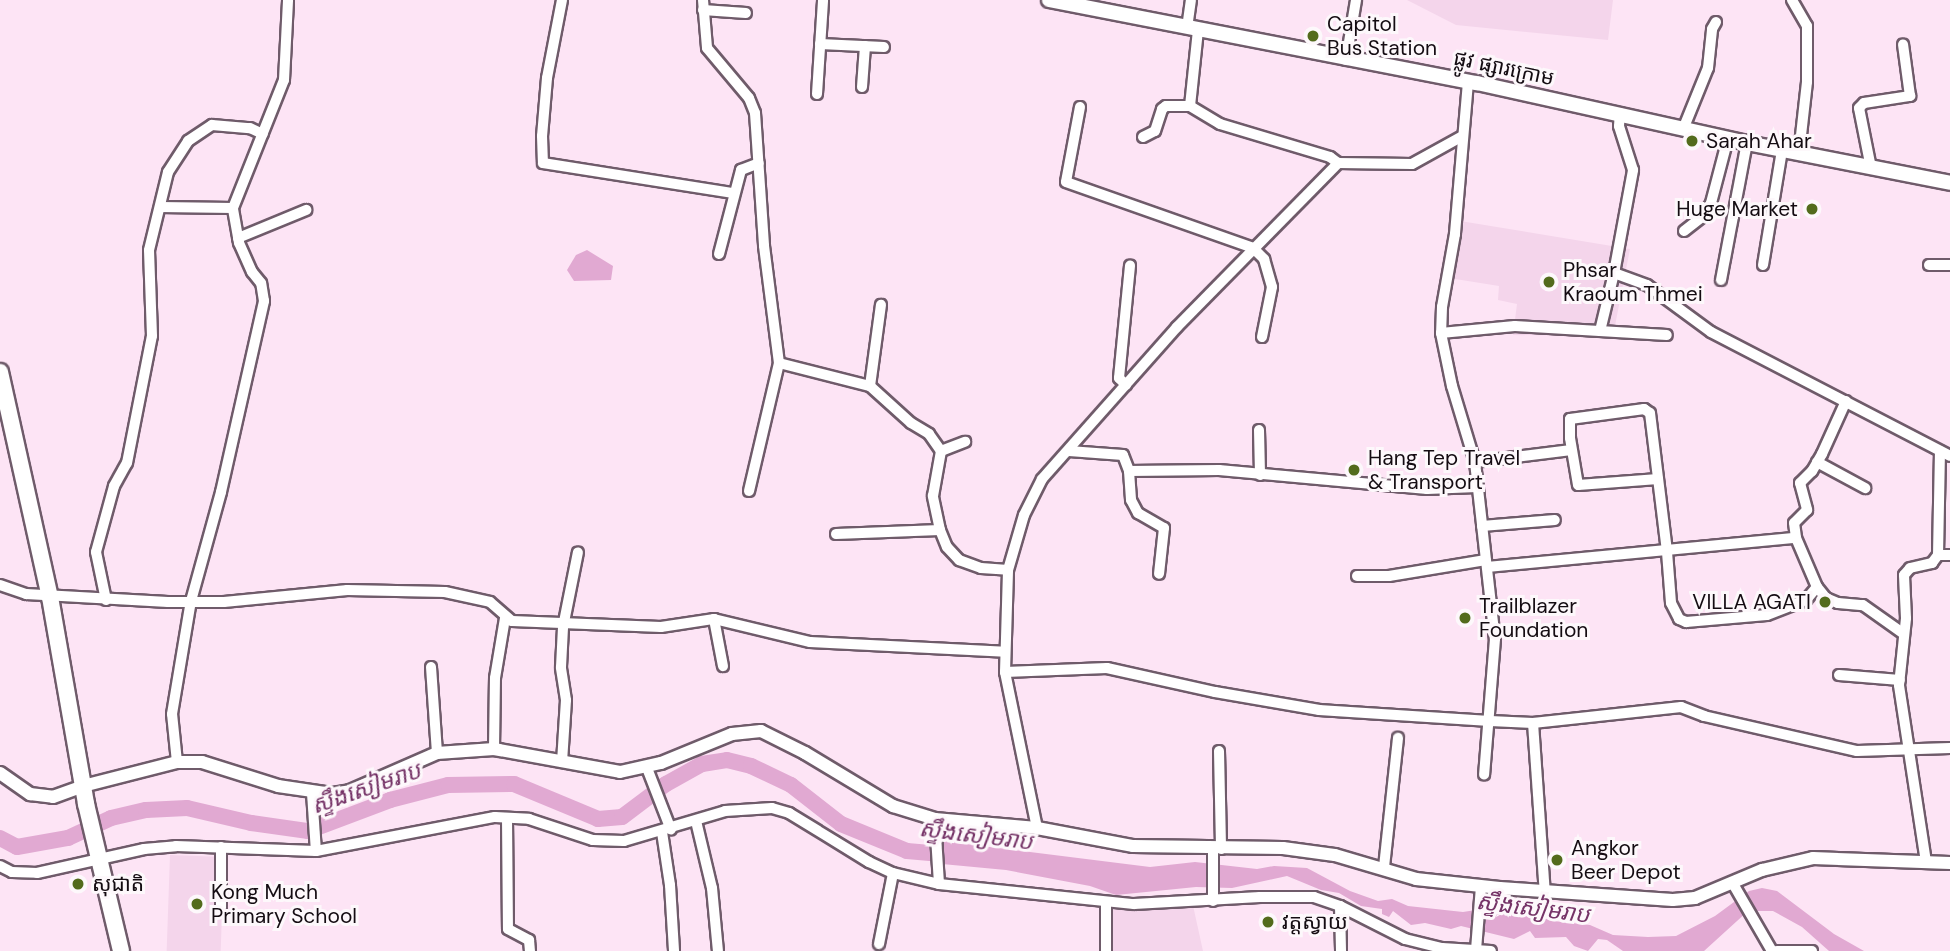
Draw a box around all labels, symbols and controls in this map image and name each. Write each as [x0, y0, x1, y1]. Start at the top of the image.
place label: Capitol Bus Station [1327, 11, 1437, 61]
marker: Capitol Bus Station [1305, 28, 1321, 44]
street label: ផ្លូវ ផ្សារក្រោម [1451, 45, 1557, 91]
place label: Sarah Ahar [1706, 128, 1812, 154]
marker: Sarah Ahar [1684, 133, 1700, 149]
place label: Huge Market [1676, 196, 1798, 222]
marker: Huge Market [1804, 201, 1820, 217]
place label: Phsar Kraoum Thmei [1563, 257, 1703, 307]
marker: Phsar Kraoum Thmei [1541, 274, 1557, 290]
place label: Hang Tep Travel & Transport [1368, 445, 1520, 495]
marker: Hang Tep Travel & Transport [1346, 462, 1362, 478]
place label: VILLA AGATI [1692, 589, 1811, 615]
place label: Trailblazer Foundation [1479, 593, 1588, 643]
marker: VILLA AGATI [1817, 594, 1833, 610]
marker: Trailblazer Foundation [1457, 610, 1473, 626]
water label: ស្ទឹងសៀមរាប [308, 756, 424, 820]
water label: ស្ទឹងសៀមរាប [918, 814, 1034, 856]
place label: Angkor Beer Depot [1571, 835, 1681, 885]
marker: Angkor Beer Depot [1549, 852, 1565, 868]
place label: សុជាតិ [92, 871, 144, 897]
marker: សុជាតិ [70, 876, 86, 892]
place label: Kong Much Primary School [211, 879, 357, 929]
water label: ស្ទឹងសៀមរាប [1475, 887, 1591, 929]
marker: Kong Much Primary School [189, 896, 205, 912]
place label: វត្តស្វាយ [1282, 909, 1348, 935]
marker: វត្តស្វាយ [1260, 914, 1276, 930]

